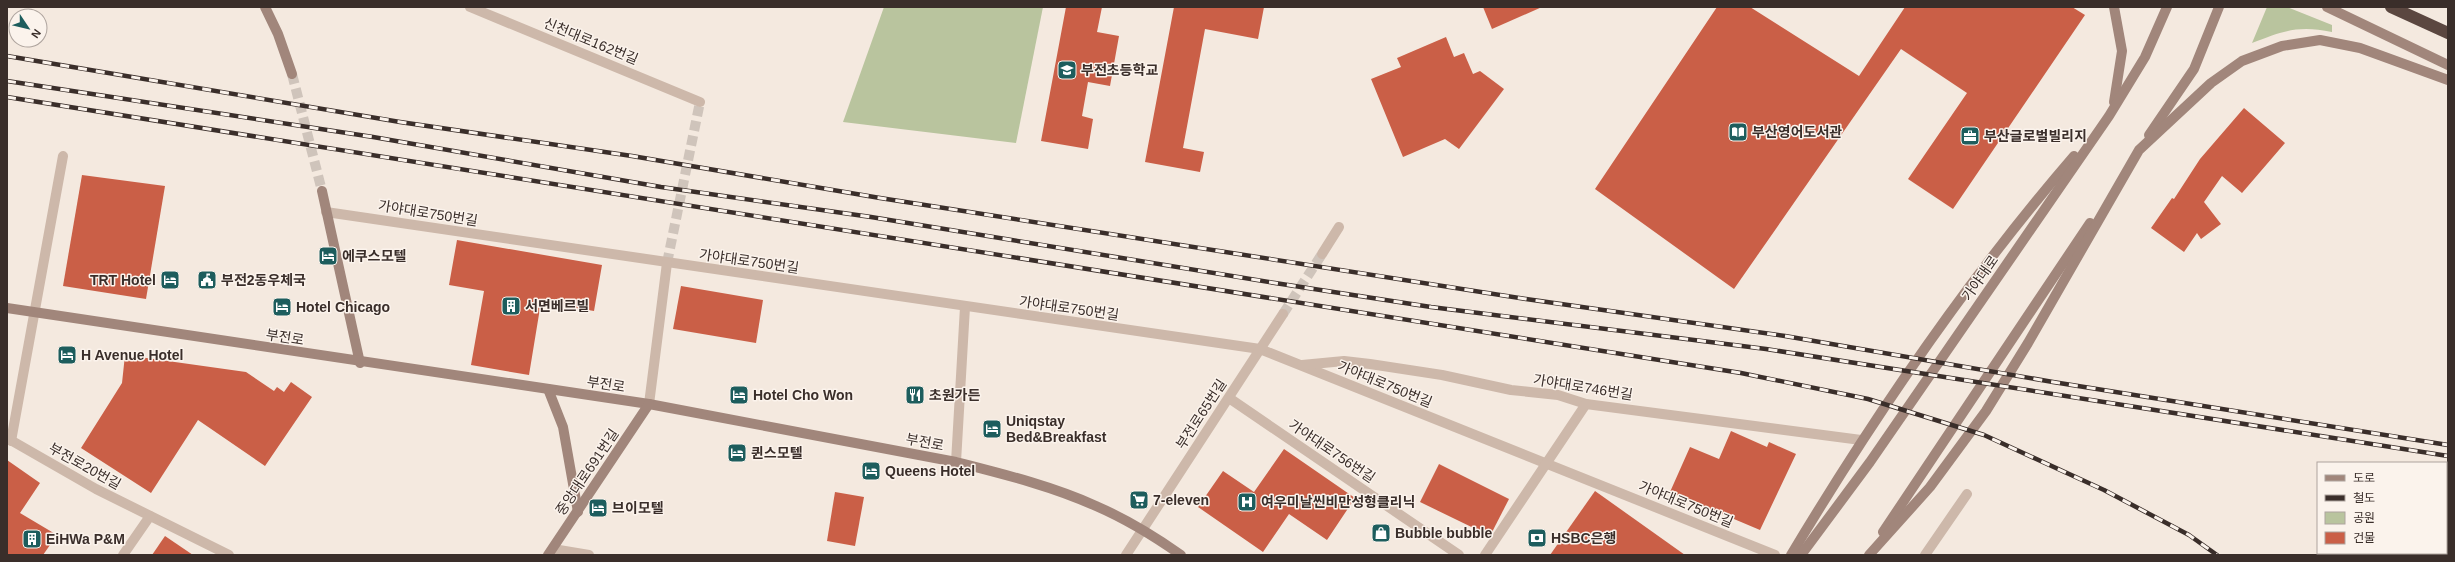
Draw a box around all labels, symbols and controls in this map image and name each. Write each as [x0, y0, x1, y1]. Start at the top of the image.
north arrow [8, 8, 48, 48]
street label: 신천대로162번길 [541, 15, 641, 67]
text: N [29, 27, 43, 40]
school or university icon: 부전초등학교 [1056, 59, 1078, 81]
place label: 부전초등학교 [1081, 62, 1158, 78]
library icon: 부산영어도서관 [1727, 121, 1749, 143]
place label: 부산영어도서관 [1752, 124, 1842, 140]
office icon: 부산글로벌빌리지 [1959, 125, 1981, 147]
place label: 부산글로벌빌리지 [1984, 128, 2087, 144]
street label: 가야대로750번길 [377, 197, 479, 229]
hotel icon: 에쿠스모텔 [317, 245, 339, 267]
street label: 가야대로750번길 [698, 246, 800, 276]
place label: 에쿠스모텔 [342, 248, 407, 264]
street label: 가야대로 [1959, 252, 2001, 304]
hotel icon: TRT Hotel [159, 269, 181, 291]
public building icon: 부전2동우체국 [196, 269, 218, 291]
place label: TRT Hotel [90, 272, 156, 288]
place label: 부전2동우체국 [221, 272, 306, 288]
street label: 가야대로750번길 [1018, 293, 1120, 323]
building icon: 서면베르빌 [500, 295, 522, 317]
hotel icon: Hotel Chicago [271, 296, 293, 318]
place label: 서면베르빌 [525, 298, 589, 314]
place label: Hotel Chicago [296, 299, 390, 315]
street label: 부전로 [265, 326, 305, 348]
hotel icon: H Avenue Hotel [56, 344, 78, 366]
place label: H Avenue Hotel [81, 347, 183, 363]
street label: 가야대로750번길 [1335, 358, 1435, 410]
street label: 가야대로746번길 [1532, 371, 1634, 403]
street label: 부전로 [586, 373, 626, 395]
street label: 부전로65번길 [1173, 376, 1229, 452]
hotel icon: Hotel Cho Won [728, 384, 750, 406]
restaurant icon: 초원가든 [904, 384, 926, 406]
place label: Hotel Cho Won [753, 387, 853, 403]
place label: 초원가든 [929, 387, 981, 403]
place label: Uniqstay Bed&Breakfast [1006, 413, 1107, 445]
street label: 가야대로756번길 [1286, 416, 1378, 486]
hotel icon: Uniqstay Bed&Breakfast [981, 418, 1003, 440]
street label: 중앙대로691번길 [552, 426, 622, 518]
street label: 부전로 [905, 430, 946, 454]
street label: 부전로20번길 [46, 440, 124, 492]
hotel icon: 퀸스모텔 [726, 442, 748, 464]
place label: 퀸스모텔 [751, 445, 803, 461]
hotel icon: Queens Hotel [860, 460, 882, 482]
legend [2317, 462, 2447, 554]
place label: Queens Hotel [885, 463, 975, 479]
text: 도로 [2353, 471, 2375, 485]
street label: 가야대로750번길 [1636, 478, 1736, 530]
supermarket icon: 7-eleven [1128, 489, 1150, 511]
hospital icon: 여우미날씬비만성형클리닉 [1236, 491, 1258, 513]
text: 철도 [2353, 491, 2375, 505]
place label: 7-eleven [1153, 492, 1209, 508]
place label: 여우미날씬비만성형클리닉 [1261, 494, 1416, 510]
hotel icon: 브이모텔 [587, 497, 609, 519]
place label: 브이모텔 [612, 500, 664, 516]
text: 공원 [2353, 511, 2375, 525]
shop icon: Bubble bubble [1370, 522, 1392, 544]
place label: Bubble bubble [1395, 525, 1492, 541]
bank icon: HSBC은행 [1526, 527, 1548, 549]
building icon: EiHWa P&M [21, 528, 43, 550]
place label: HSBC은행 [1551, 530, 1616, 546]
place label: EiHWa P&M [46, 531, 125, 547]
text: 건물 [2353, 531, 2375, 545]

